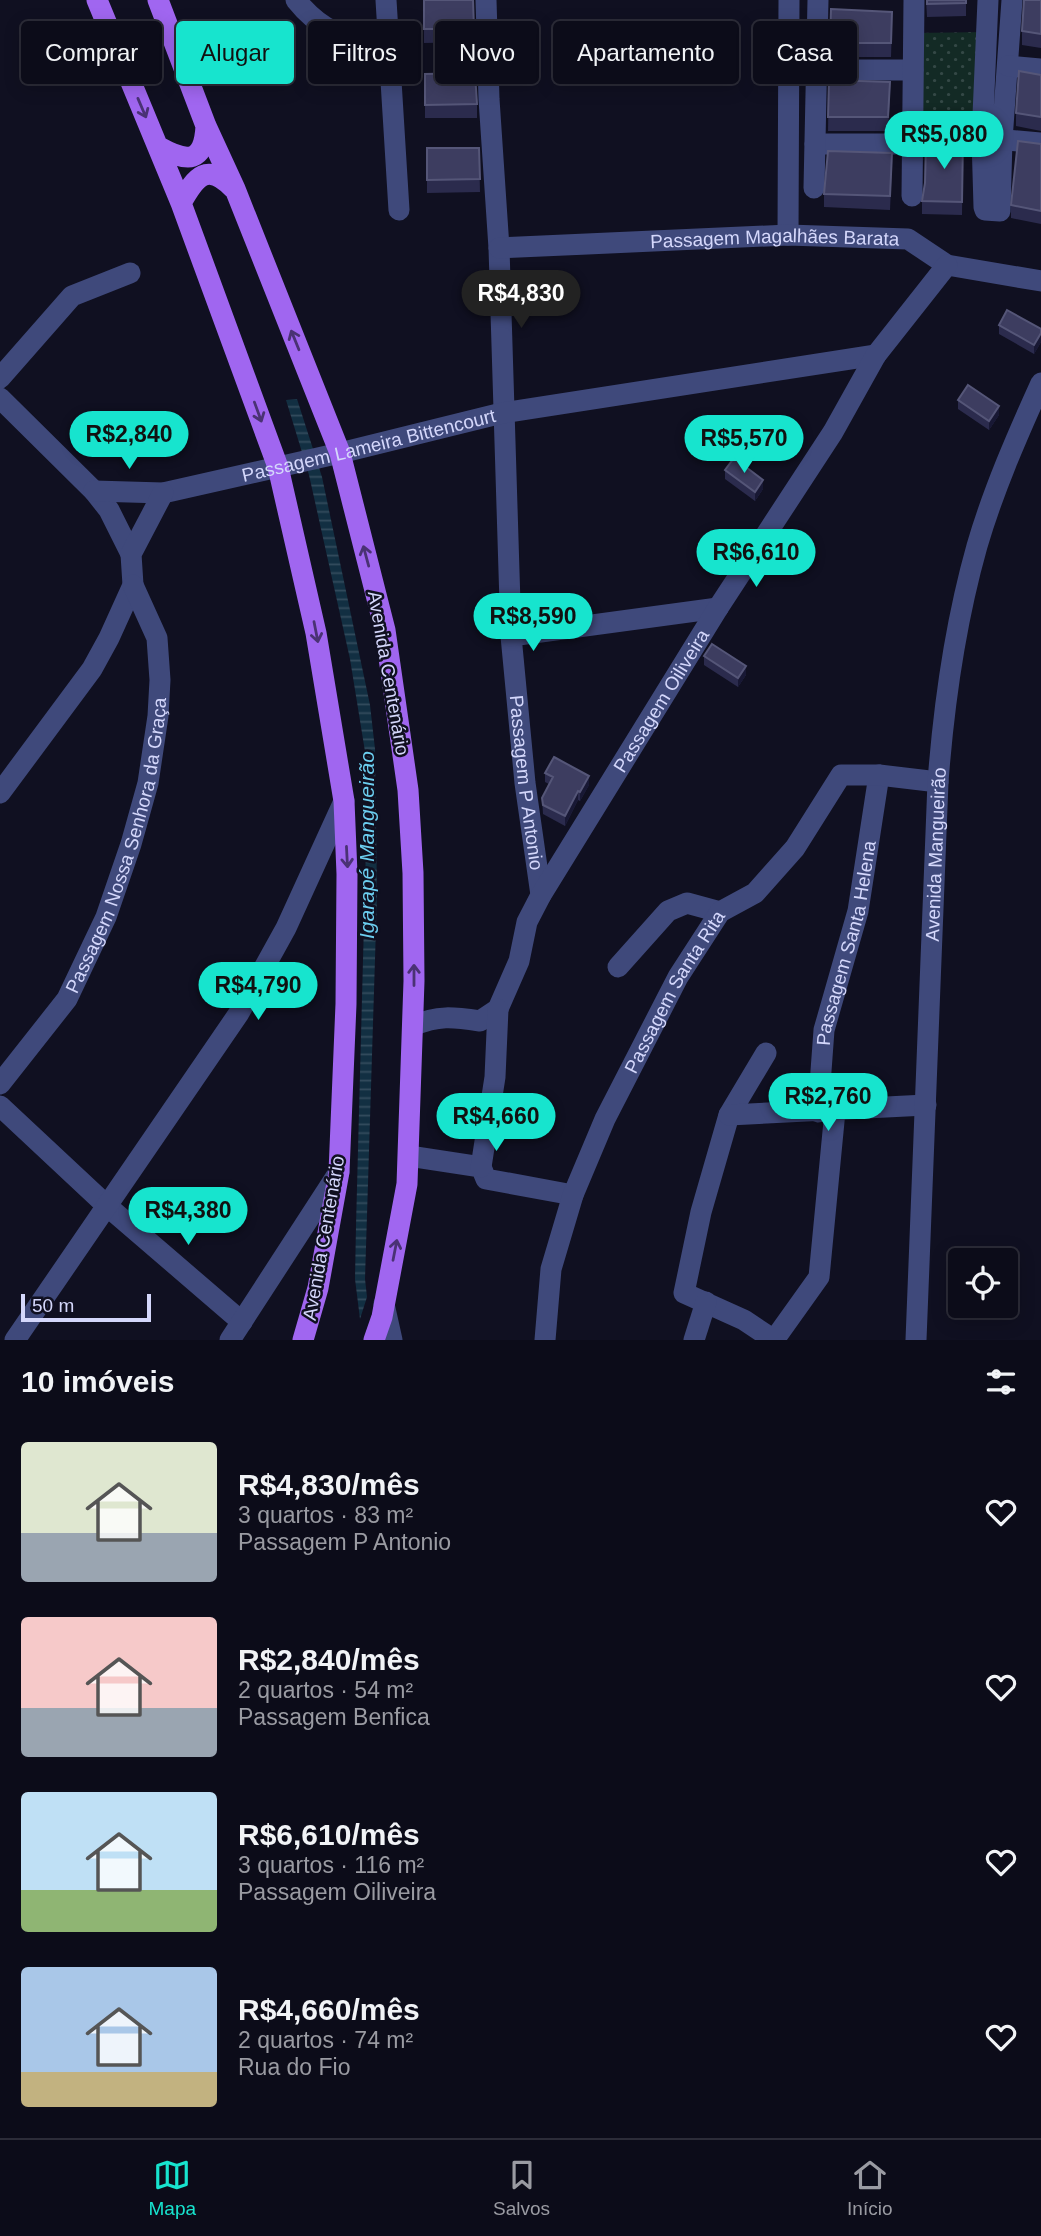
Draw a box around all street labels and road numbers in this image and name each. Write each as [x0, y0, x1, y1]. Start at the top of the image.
street label: Passagem Magalhães Barata [650, 225, 900, 252]
street label: Passagem Lameira Bittencourt [240, 405, 498, 486]
street label: Avenida Centenário [364, 589, 413, 757]
street label: Passagem Oiliveira [609, 625, 713, 776]
street label: Passagem P Antonio [506, 694, 547, 872]
street label: Passagem Nossa Senhora da Graça [61, 696, 170, 997]
street label: Avenida Mangueirão [922, 767, 950, 942]
street label: Passagem Santa Helena [813, 839, 880, 1046]
street label: Passagem Santa Rita [620, 906, 729, 1077]
street label: Avenida Centenário [299, 1154, 348, 1322]

